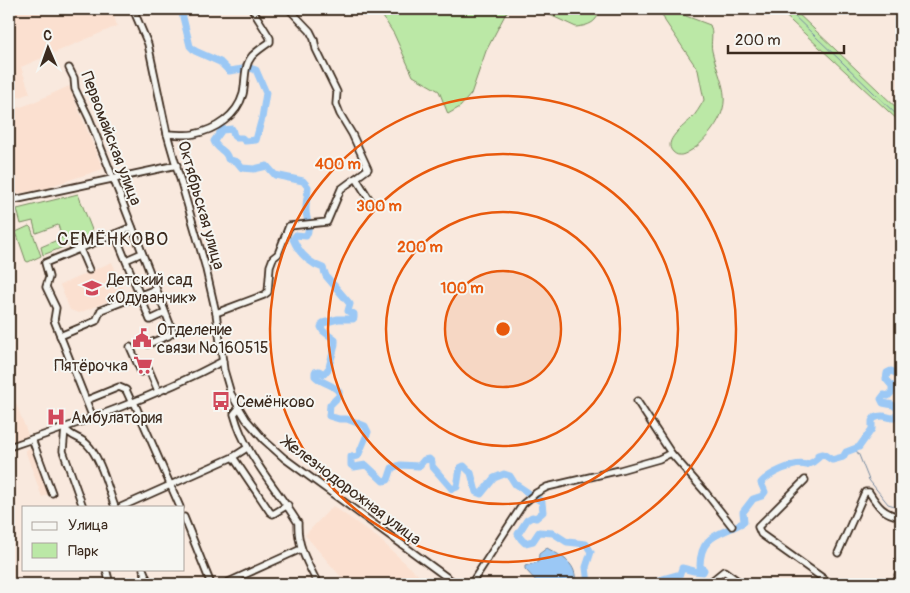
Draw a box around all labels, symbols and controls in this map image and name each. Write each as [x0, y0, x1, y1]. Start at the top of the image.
north arrow [22, 22, 72, 72]
scale bar [728, 22, 844, 54]
text: С [43, 27, 53, 44]
text: 200 m [735, 31, 780, 50]
street label: Первомайская улица [76, 69, 146, 208]
street label: Октябрьская улица [173, 139, 229, 272]
text: 400 m [315, 155, 361, 174]
text: 300 m [356, 197, 402, 216]
district label: СЕМЁНКОВО [57, 227, 169, 251]
text: 200 m [397, 238, 443, 257]
place label: Детский сад «Одуванчик» [106, 270, 196, 308]
school or university icon: Детский сад «Одуванчик» [81, 277, 103, 299]
text: 100 m [441, 279, 483, 298]
place label: Отделение связи №160515 [157, 320, 268, 358]
centre of rings [494, 320, 512, 338]
public building icon: Отделение связи №160515 [131, 327, 153, 349]
supermarket icon: Пятёрочка [132, 354, 154, 376]
place label: Пятёрочка [54, 356, 128, 376]
bus stop icon: Семёнково [210, 390, 232, 412]
place label: Семёнково [236, 392, 315, 412]
hospital icon: Амбулатория [45, 406, 67, 428]
place label: Амбулатория [71, 408, 163, 428]
street label: Железнодорожная улица [276, 430, 425, 550]
legend [22, 506, 185, 570]
text: Улица [68, 516, 108, 535]
text: Парк [68, 542, 99, 561]

